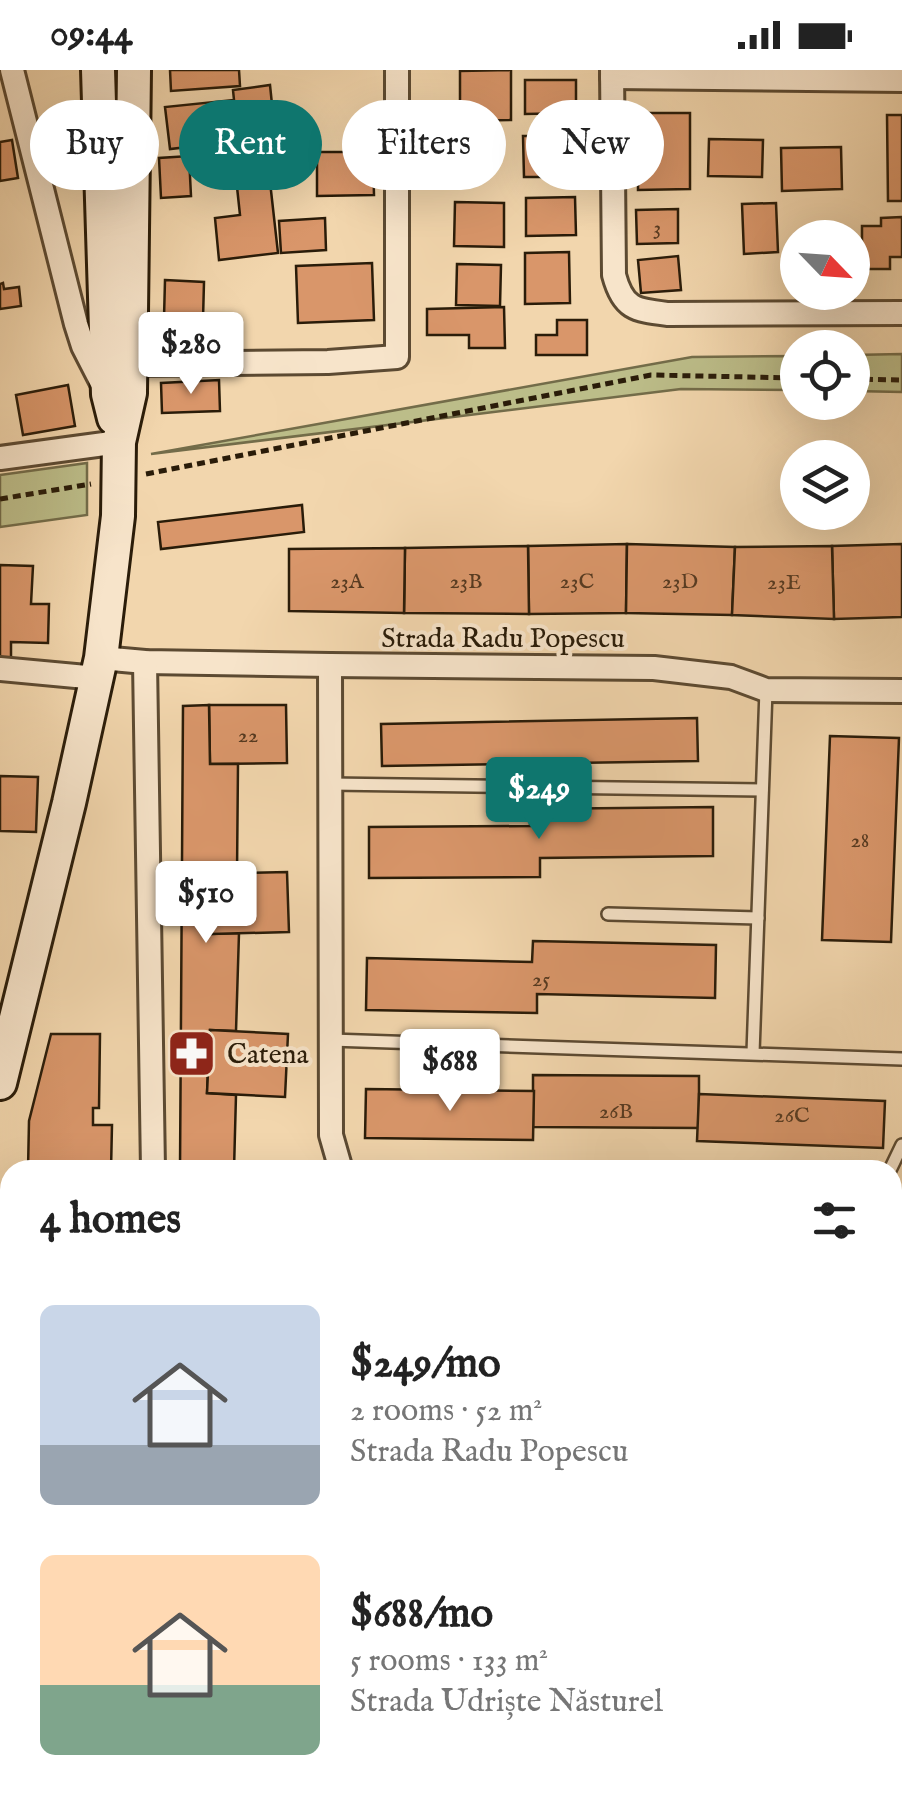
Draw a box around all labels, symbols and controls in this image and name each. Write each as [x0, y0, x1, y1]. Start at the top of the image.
text: 09:44 [50, 11, 133, 59]
chip: Buy [30, 100, 159, 190]
chip: Rent [179, 100, 322, 190]
chip: Filters [342, 100, 506, 190]
chip: New [526, 100, 664, 190]
house number: 3 [653, 214, 661, 242]
north arrow [780, 220, 870, 310]
map controls [780, 220, 870, 530]
pin: $280 [132, 312, 250, 397]
text: $280 [161, 324, 222, 365]
button: locate [780, 330, 870, 420]
button: layers [780, 440, 870, 530]
house number: 23A [330, 568, 365, 596]
house number: 23B [449, 568, 483, 596]
house number: 23C [560, 568, 594, 596]
house number: 23D [662, 568, 698, 596]
house number: 23E [767, 569, 801, 597]
street label: Strada Radu Popescu [381, 622, 625, 657]
house number: 22 [238, 722, 258, 750]
pin: $249 [480, 757, 598, 842]
text: $249 [508, 769, 570, 810]
house number: 28 [851, 827, 869, 855]
pin: $510 [147, 861, 265, 946]
text: $510 [178, 873, 234, 914]
house number: 25 [532, 966, 550, 994]
pharmacy icon: Catena [166, 1027, 218, 1079]
pin: $688 [391, 1029, 509, 1114]
place label: Catena [227, 1038, 309, 1073]
text: $688 [422, 1041, 478, 1082]
house number: 26B [599, 1098, 633, 1126]
house number: 26C [774, 1102, 810, 1130]
icon: filters [807, 1193, 862, 1248]
text: 4 homes [40, 1194, 181, 1247]
text: $249/mo [350, 1338, 501, 1391]
icon: home [120, 1345, 240, 1465]
text: 2 rooms · 52 m² [350, 1391, 542, 1432]
text: Strada Radu Popescu [350, 1432, 628, 1473]
text: $688/mo [350, 1588, 493, 1641]
icon: home [120, 1595, 240, 1715]
text: 5 rooms · 133 m² [350, 1641, 548, 1682]
text: Strada Udriște Năsturel [350, 1682, 663, 1723]

